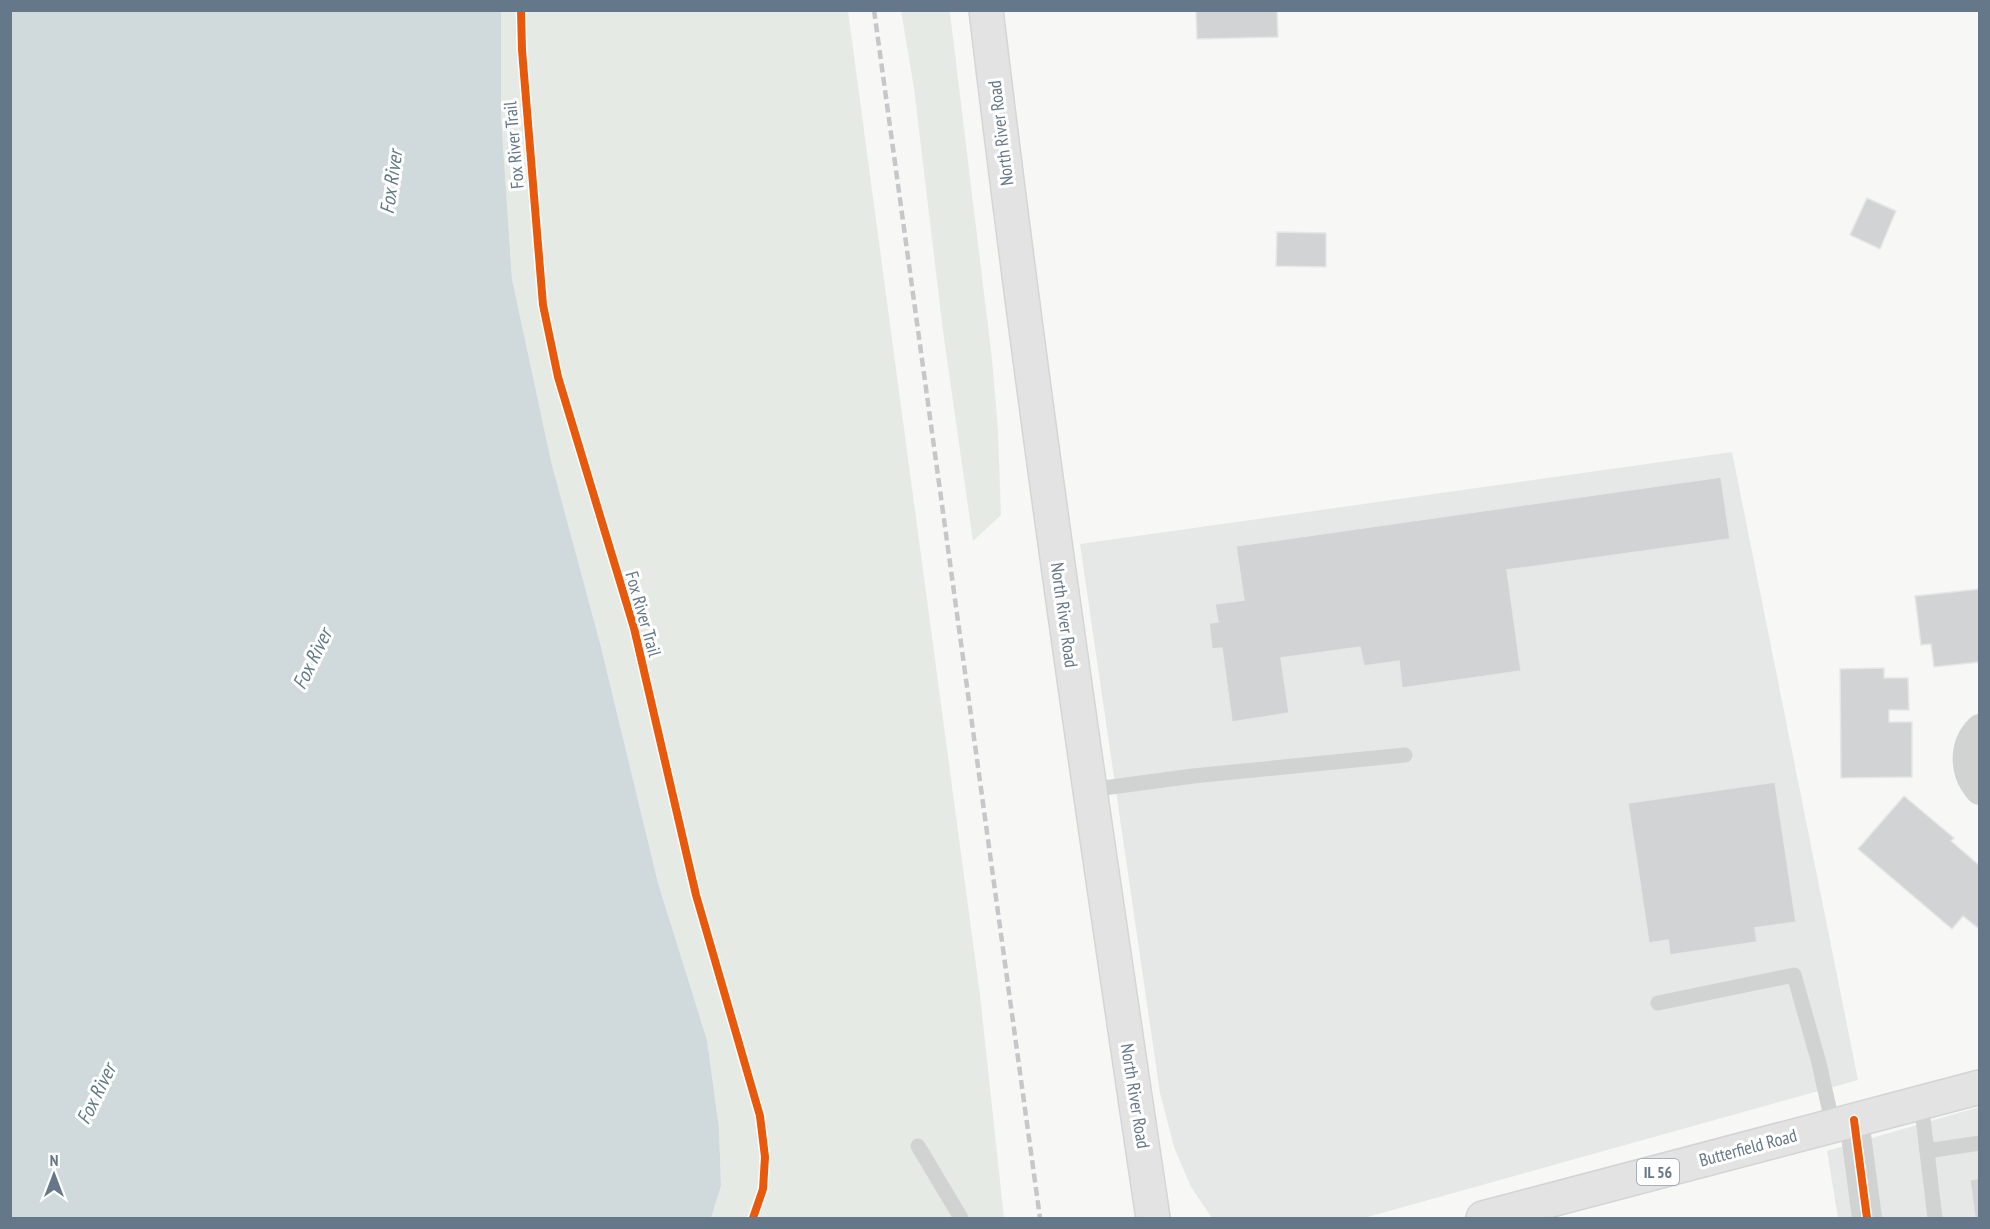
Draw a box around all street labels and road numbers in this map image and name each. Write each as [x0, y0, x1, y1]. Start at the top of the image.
street label: North River Road [983, 79, 1018, 187]
street label: Fox River Trail [498, 100, 529, 190]
street label: North River Road [1046, 561, 1083, 669]
street label: Fox River Trail [620, 569, 667, 660]
street label: North River Road [1116, 1042, 1155, 1150]
street label: Butterfield Road [1696, 1123, 1799, 1172]
road number: IL 56 [1637, 1159, 1679, 1185]

